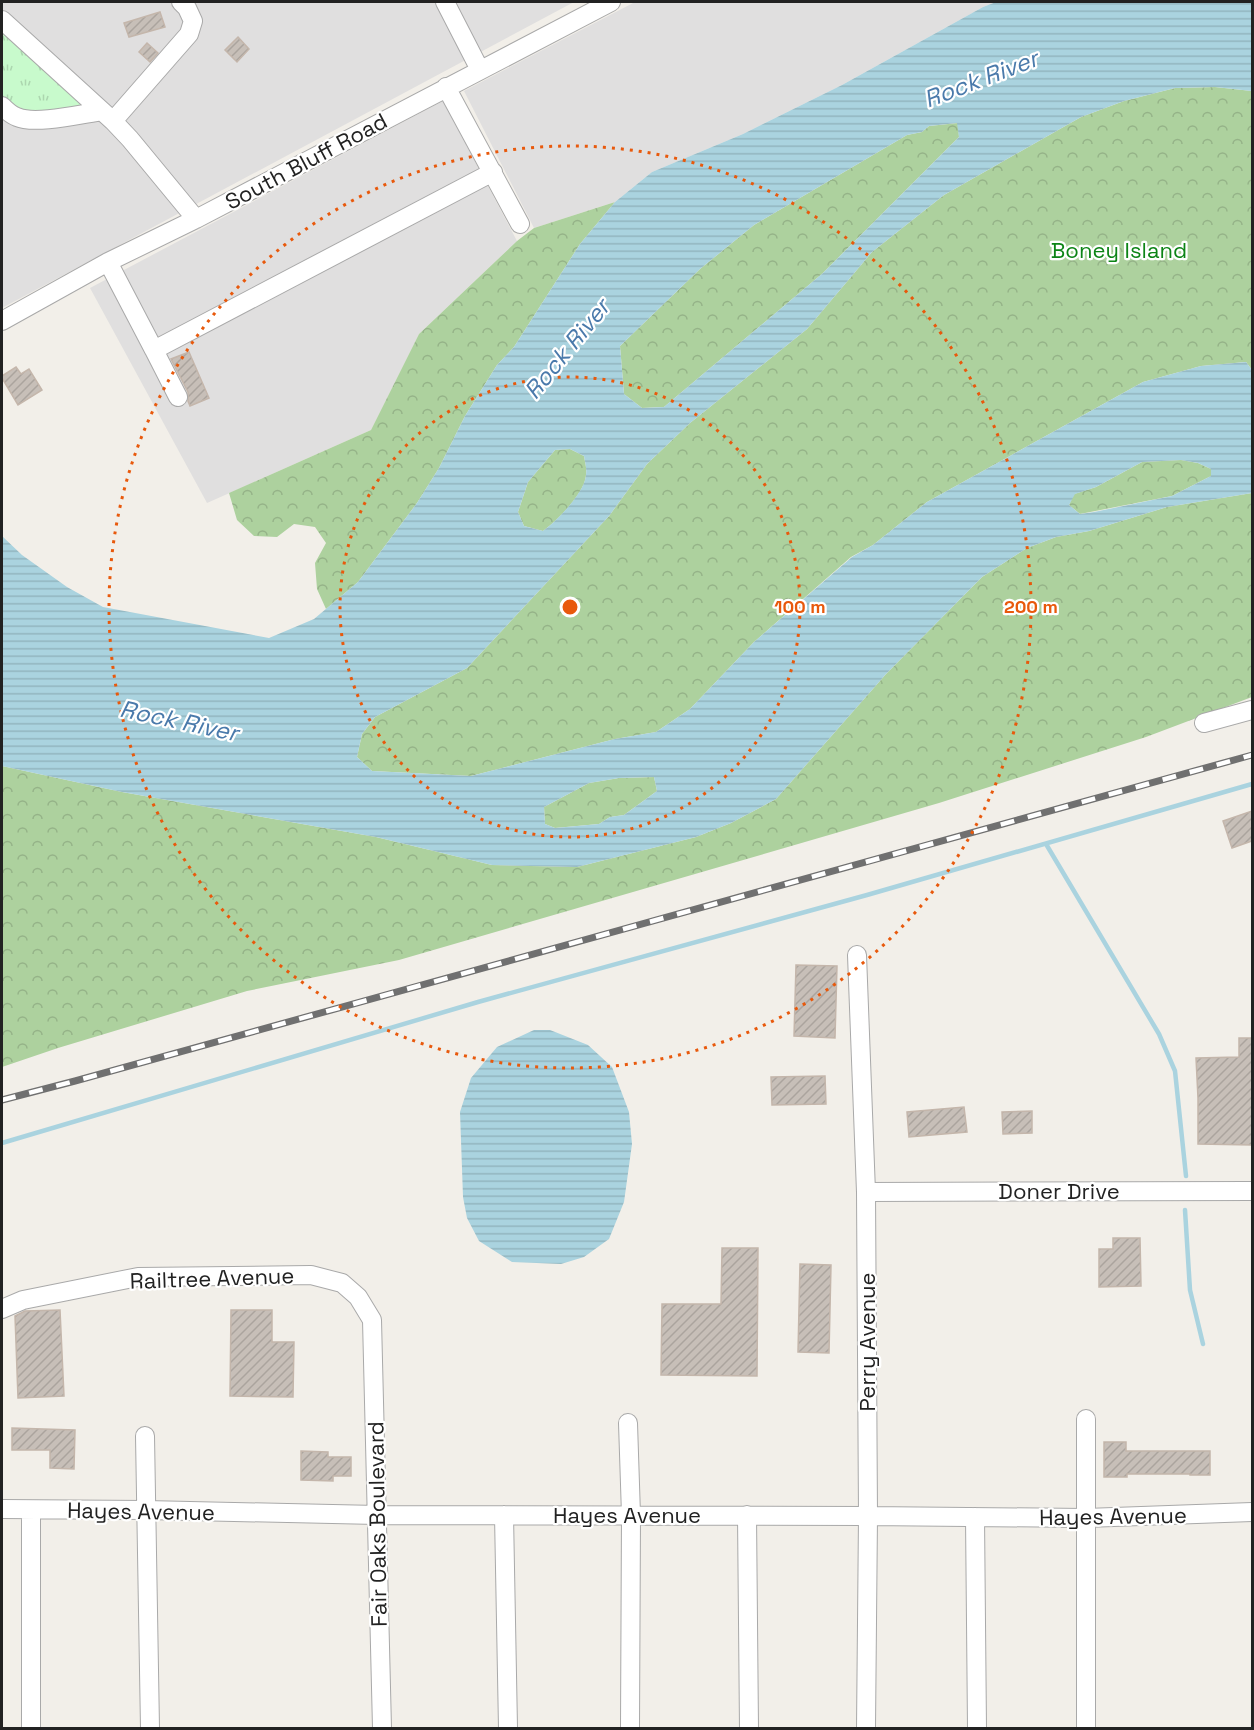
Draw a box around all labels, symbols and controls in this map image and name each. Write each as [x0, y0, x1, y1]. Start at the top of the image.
water label: Rock River [919, 41, 1045, 115]
street label: South Bluff Road [220, 106, 392, 216]
park label: Boney Island [1051, 236, 1187, 264]
water label: Rock River [517, 290, 618, 405]
text: 100 m [774, 595, 826, 618]
text: 200 m [1004, 595, 1058, 618]
centre of rings [560, 597, 580, 617]
water label: Rock River [117, 693, 244, 749]
street label: Doner Drive [998, 1177, 1120, 1205]
street label: Railtree Avenue [129, 1261, 295, 1295]
street label: Perry Avenue [853, 1273, 881, 1412]
street label: Fair Oaks Boulevard [361, 1421, 393, 1627]
street label: Hayes Avenue [67, 1496, 215, 1526]
street label: Hayes Avenue [553, 1501, 701, 1529]
street label: Hayes Avenue [1039, 1501, 1187, 1531]

